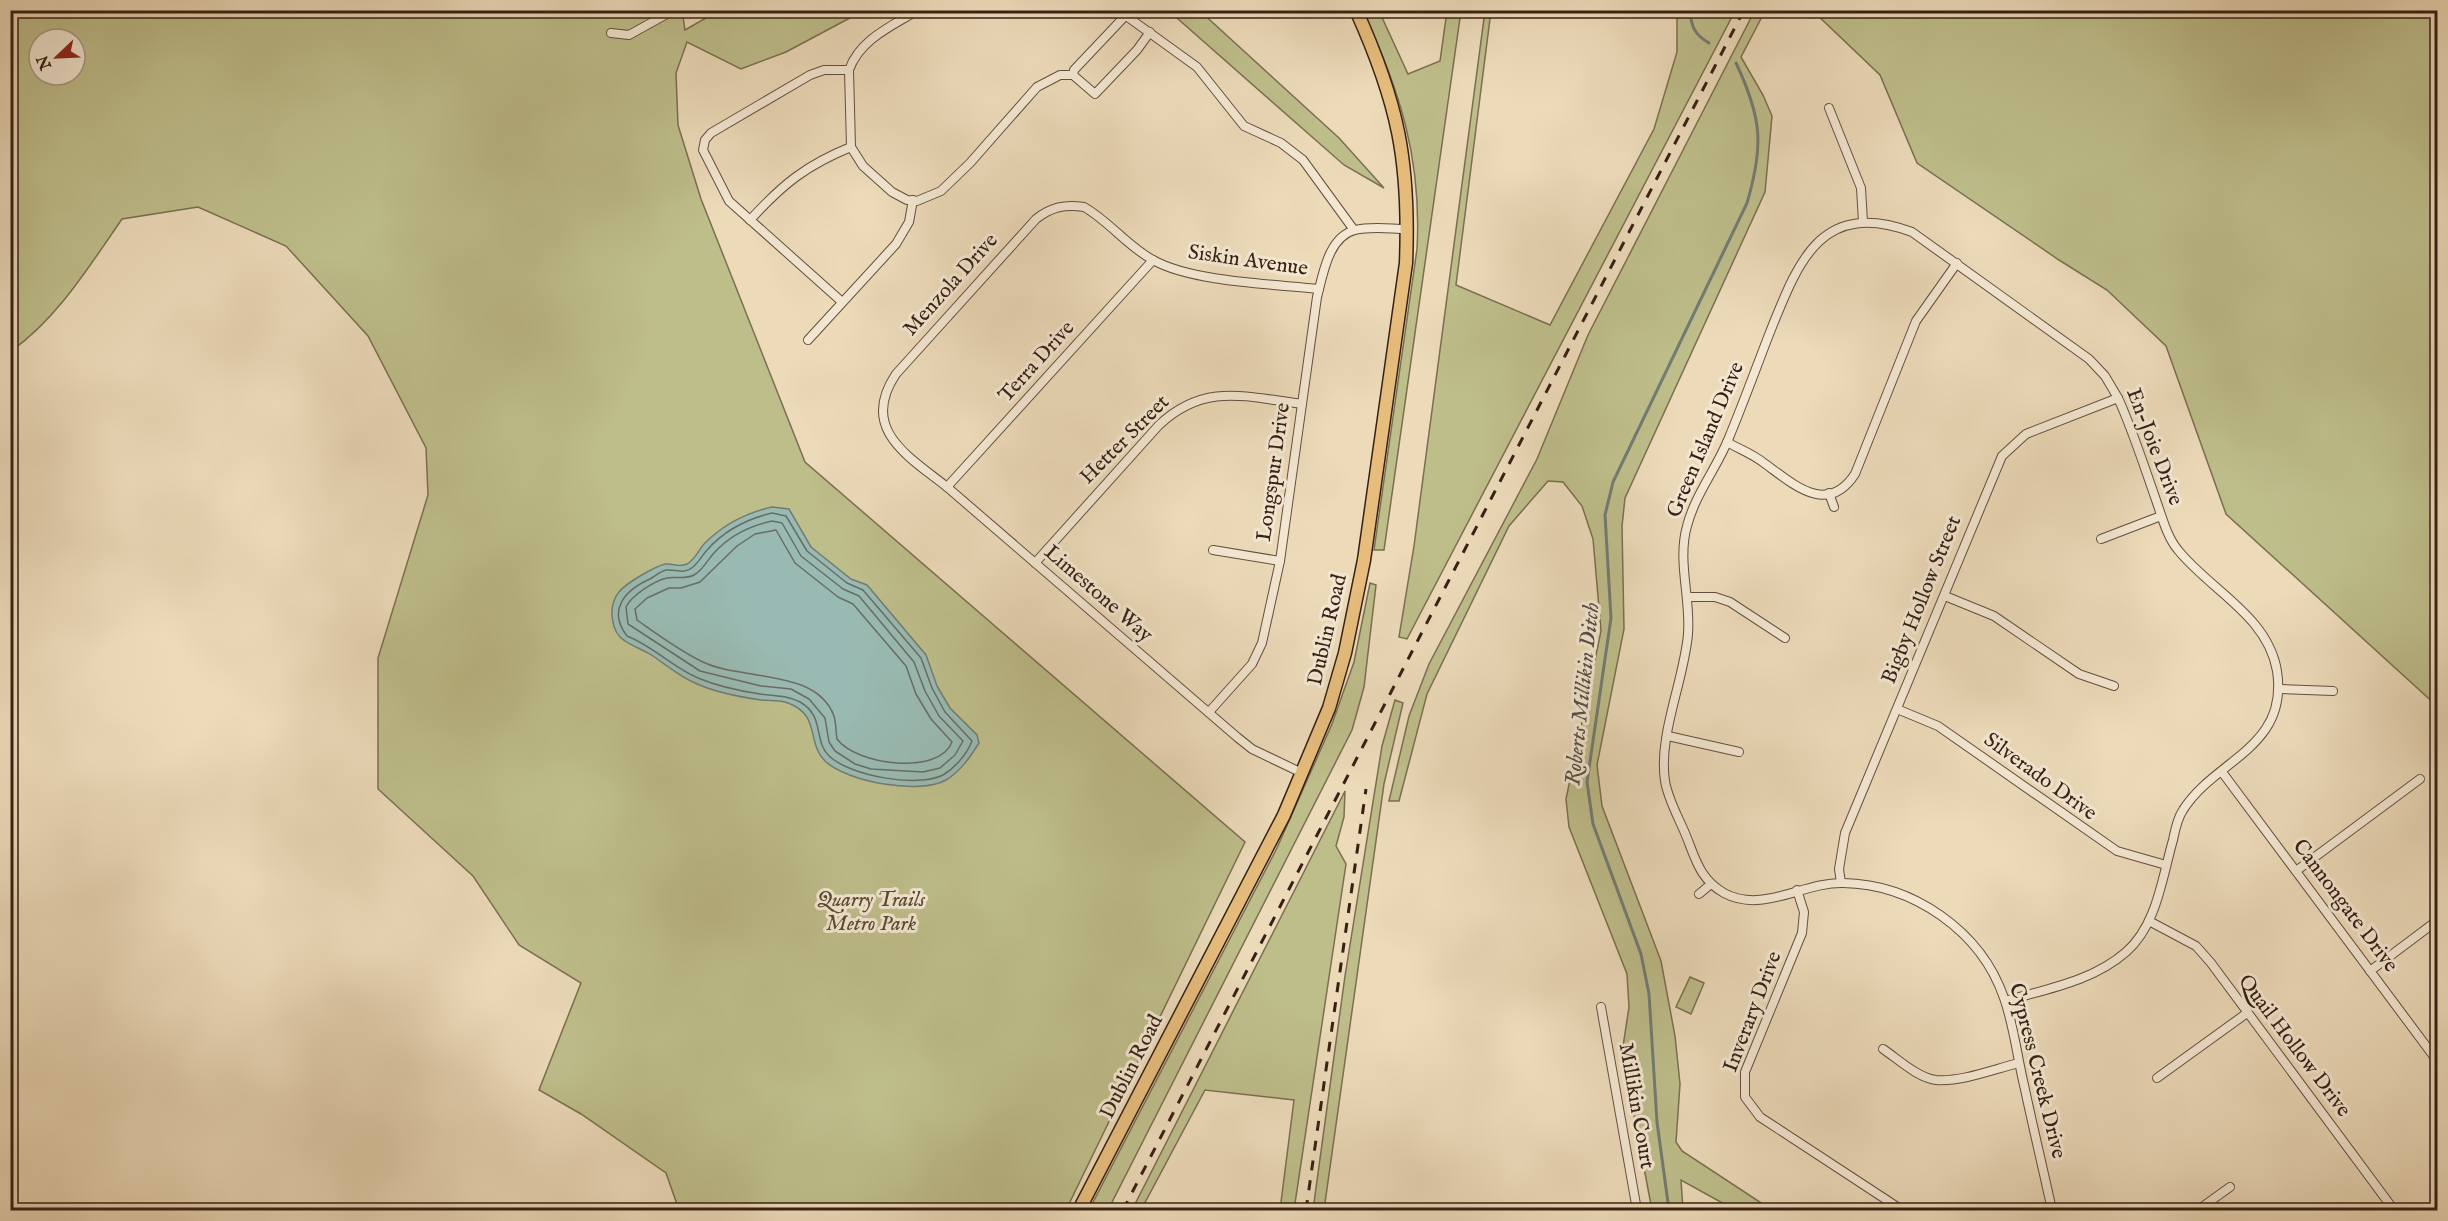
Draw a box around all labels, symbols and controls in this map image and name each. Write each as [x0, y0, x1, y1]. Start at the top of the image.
north arrow [27, 27, 87, 87]
text: N [33, 52, 57, 73]
street label: Menzola Drive [898, 228, 1005, 342]
street label: Siskin Avenue [1186, 239, 1310, 283]
street label: Terra Drive [993, 315, 1081, 409]
street label: Green Island Drive [1661, 358, 1751, 522]
street label: En-Joie Drive [2119, 385, 2189, 510]
street label: Hetter Street [1074, 389, 1176, 491]
street label: Longspur Drive [1251, 401, 1297, 543]
street label: Bigby Hollow Street [1876, 512, 1968, 688]
street label: Limestone Way [1038, 539, 1158, 649]
street label: Dublin Road [1302, 571, 1354, 688]
water label: Roberts Millikin Ditch [1559, 601, 1607, 787]
street label: Silverado Drive [1978, 727, 2102, 827]
street label: Cannongate Drive [2286, 834, 2404, 978]
park label: Quarry Trails Metro Park [817, 887, 926, 938]
street label: Inverary Drive [1718, 947, 1789, 1076]
street label: Quail Hollow Drive [2232, 969, 2357, 1123]
street label: Cypress Creek Drive [2002, 980, 2072, 1162]
street label: Dublin Road [1094, 1010, 1170, 1124]
street label: Millikin Court [1612, 1041, 1660, 1171]

